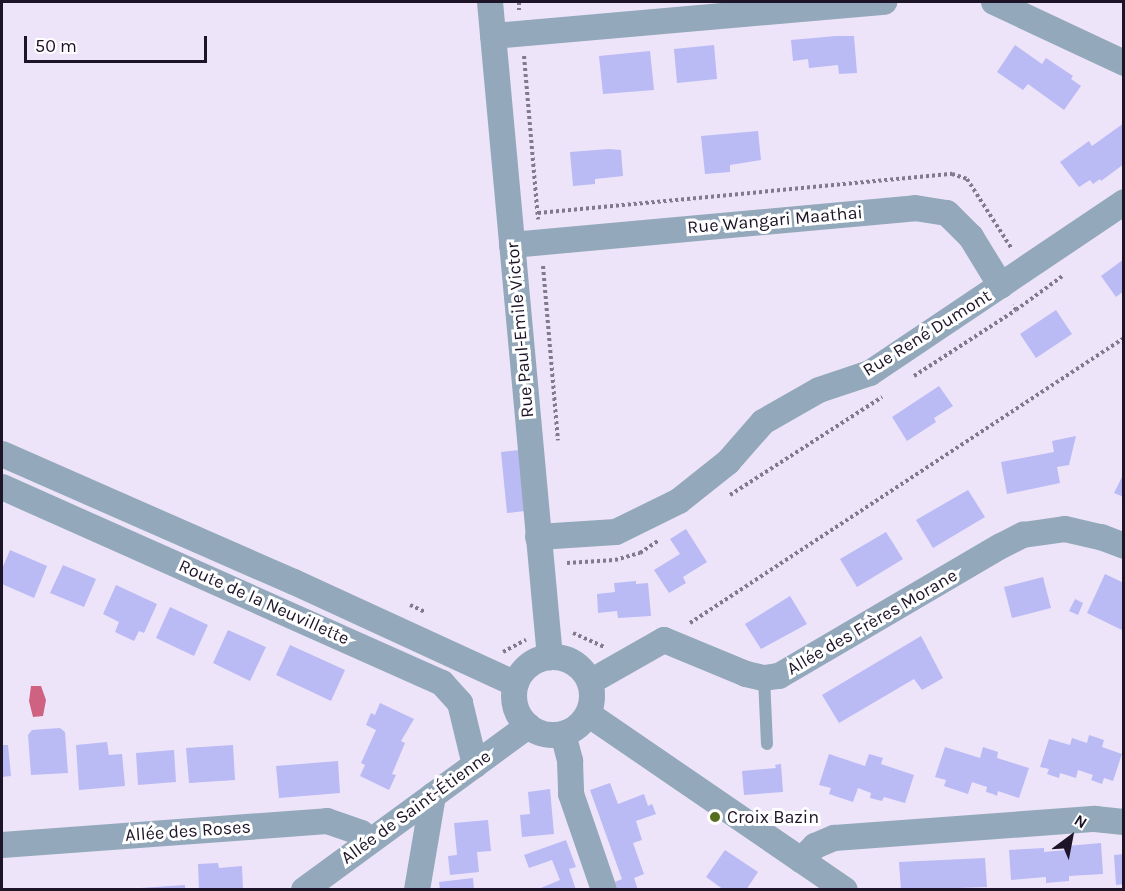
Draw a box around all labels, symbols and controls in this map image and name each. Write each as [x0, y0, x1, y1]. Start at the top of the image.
scale bar [27, 24, 210, 62]
text: 50 m [35, 35, 77, 57]
street label: Rue Wangari Maathai [686, 202, 864, 238]
street label: Rue Paul-Emile Victor [502, 241, 538, 419]
street label: Rue René Dumont [859, 285, 995, 381]
street label: Route de la Neuvillette [175, 555, 353, 649]
street label: Allée des Frères Morane [783, 564, 961, 680]
street label: Allée de Saint-Étienne [337, 745, 495, 869]
place label: Croix Bazin [727, 806, 819, 828]
north arrow [1041, 807, 1101, 867]
marker: Croix Bazin [708, 810, 722, 824]
text: N [1071, 810, 1091, 832]
street label: Allée des Roses [124, 816, 252, 846]

